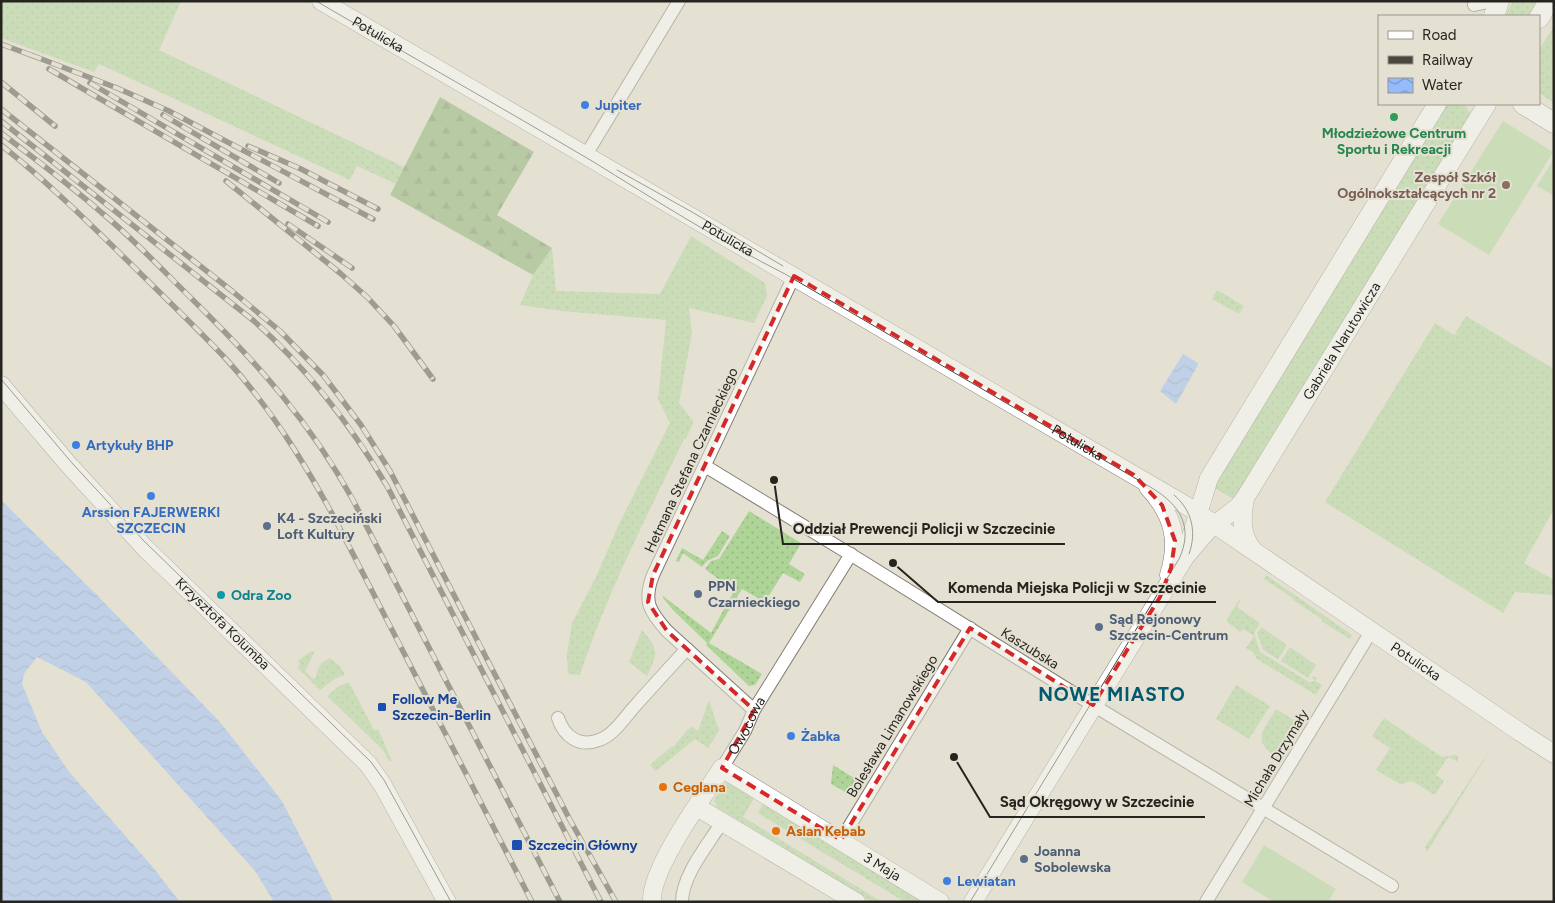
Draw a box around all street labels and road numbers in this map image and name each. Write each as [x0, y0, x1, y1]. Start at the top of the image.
street label: Potulicka [349, 13, 407, 56]
street label: Potulicka [699, 217, 756, 260]
street label: Gabriela Narutowicza [1299, 279, 1384, 403]
street label: Hetmana Stefana Czarnieckiego [641, 365, 742, 555]
street label: Potulicka [1049, 421, 1106, 464]
street label: Krzysztofa Kolumba [172, 574, 273, 673]
street label: Kaszubska [998, 624, 1062, 673]
street label: Potulicka [1387, 639, 1444, 685]
street label: Bolesława Limanowskiego [843, 652, 942, 801]
street label: Owocowa [724, 694, 769, 758]
street label: Michała Drzymały [1241, 706, 1313, 810]
street label: 3 Maja [860, 849, 904, 885]

